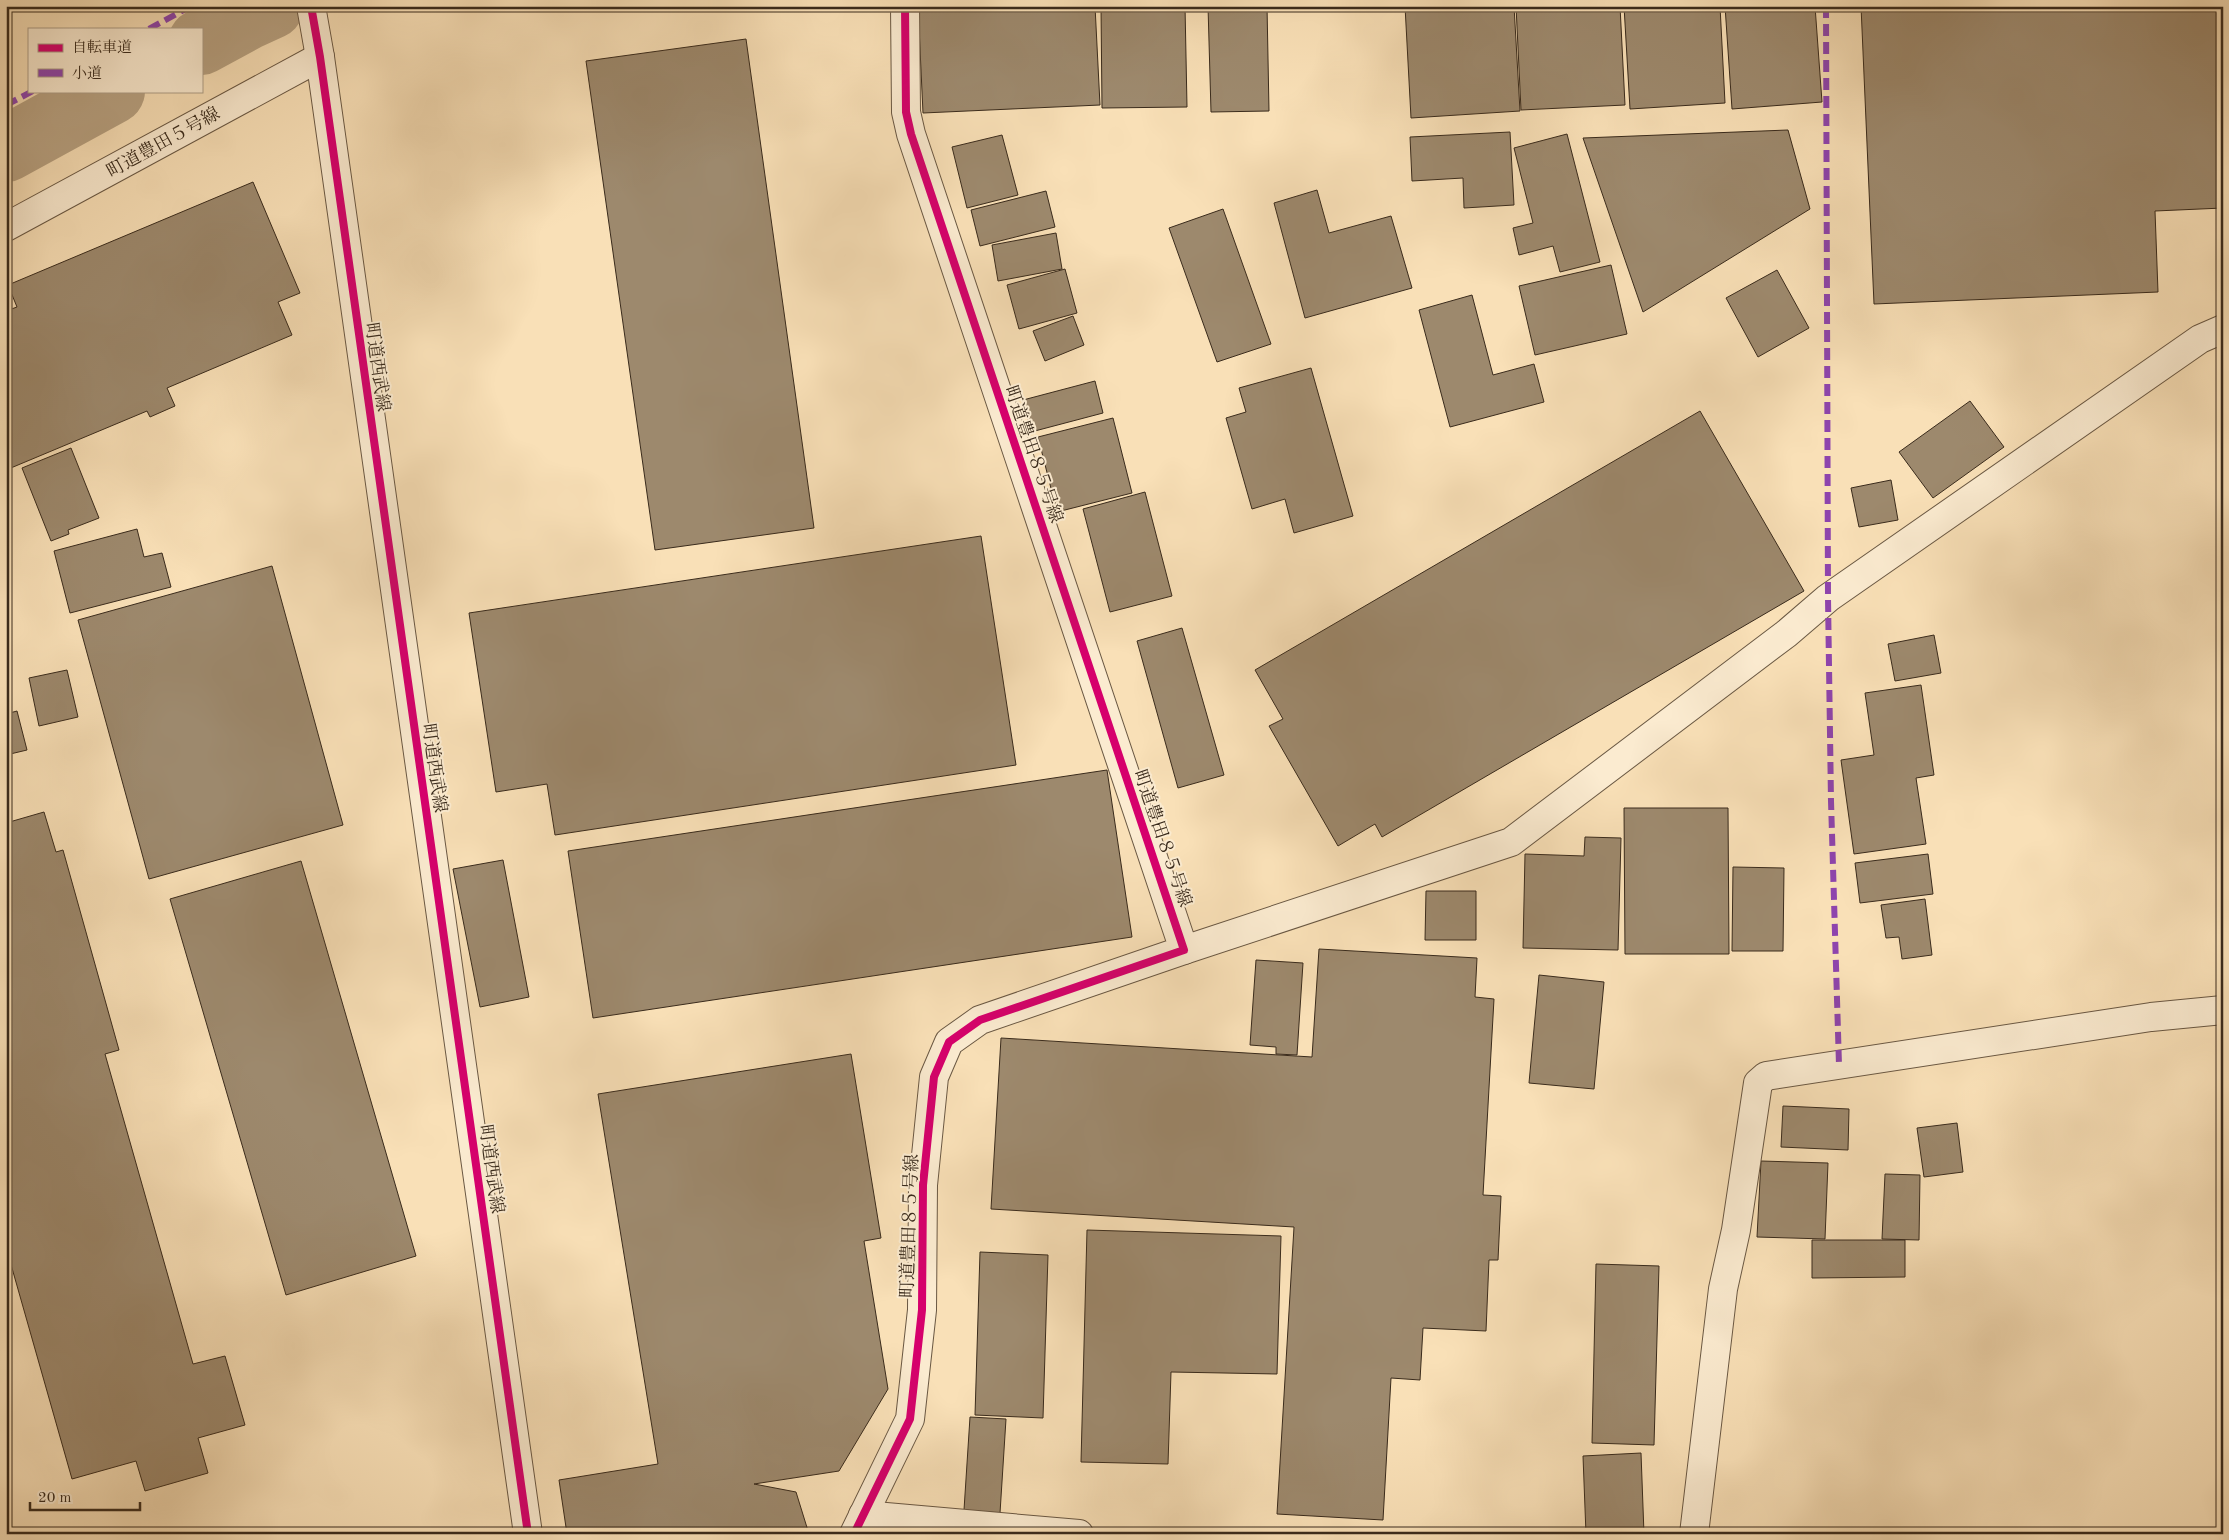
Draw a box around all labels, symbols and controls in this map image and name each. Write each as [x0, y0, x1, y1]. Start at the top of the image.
legend [28, 28, 202, 92]
text: 自転車道 [72, 39, 132, 56]
text: 小道 [72, 65, 102, 82]
street label: 町道豊田５号線 [103, 103, 223, 181]
street label: 町道西武線 [362, 321, 394, 413]
street label: 町道豊田８５号線 [1001, 383, 1067, 525]
street label: 町道西武線 [419, 722, 451, 814]
street label: 町道豊田８５号線 [1130, 767, 1196, 909]
street label: 町道西武線 [476, 1123, 508, 1215]
street label: 町道豊田８５号線 [896, 1154, 922, 1298]
scale bar [30, 1480, 140, 1512]
text: 20 m [38, 1491, 72, 1506]

